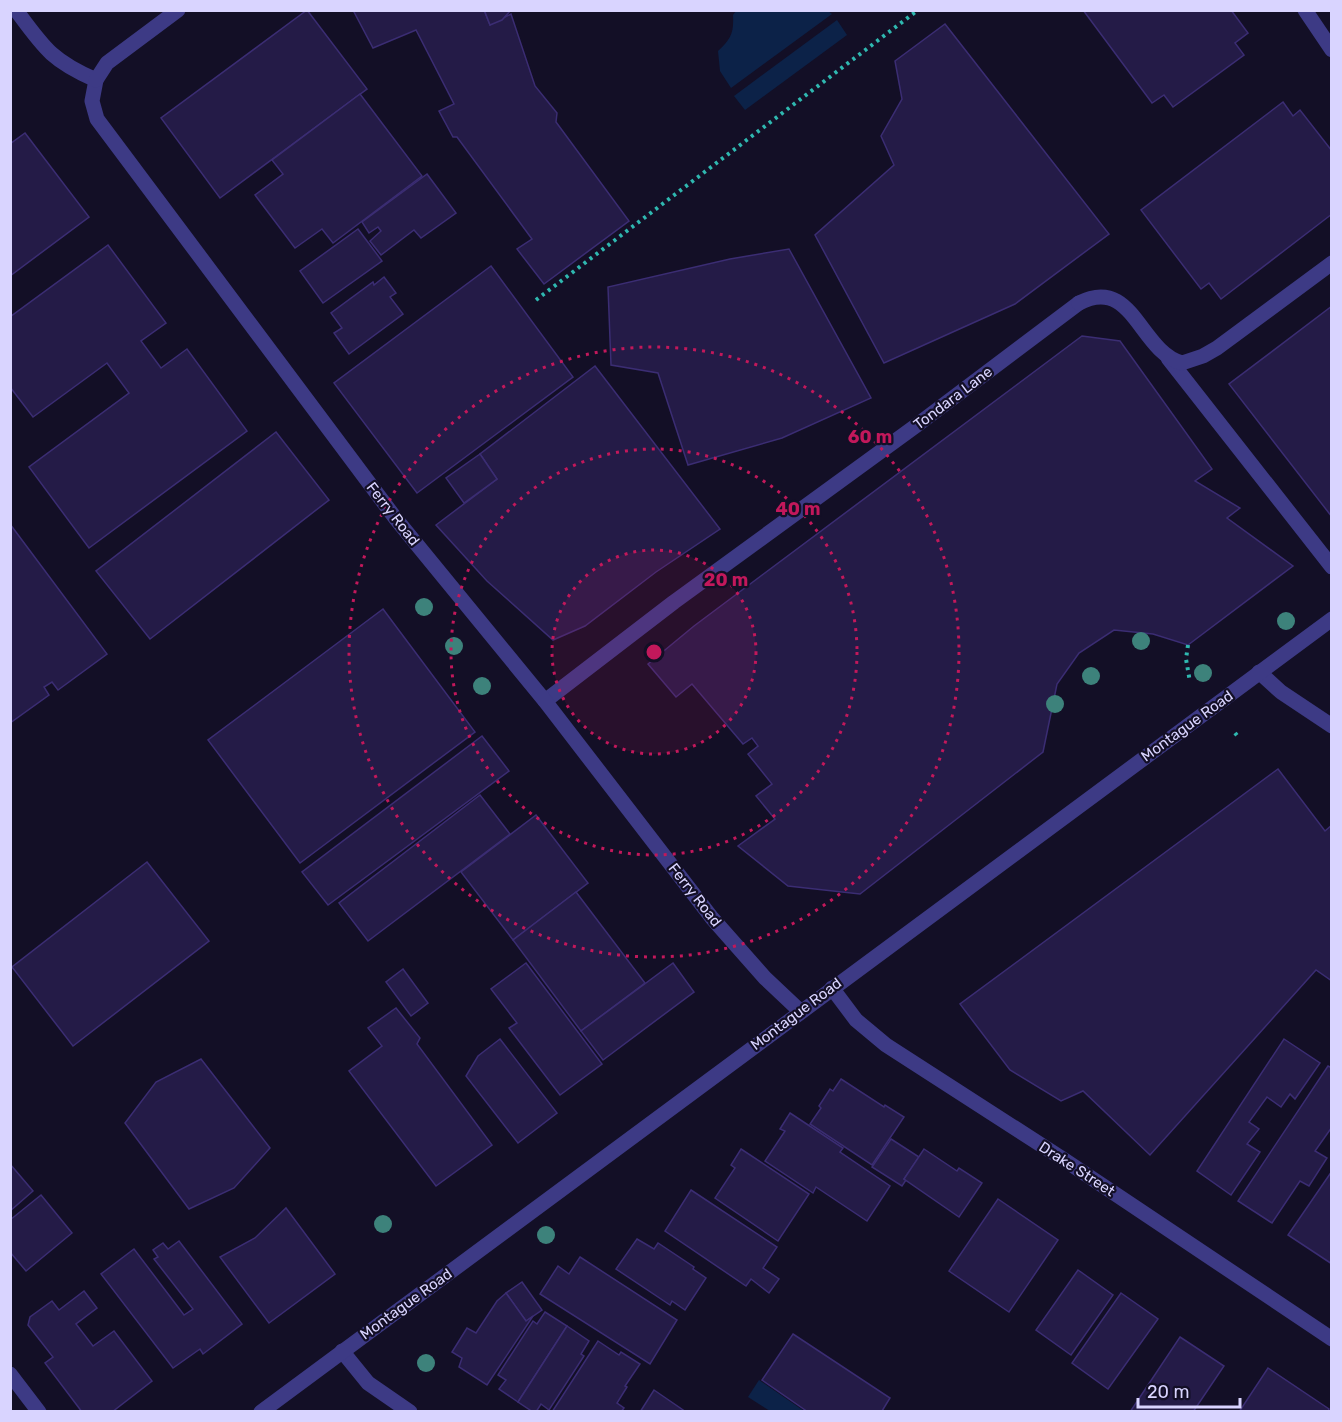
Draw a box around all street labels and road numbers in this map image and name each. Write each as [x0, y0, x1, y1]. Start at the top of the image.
street label: Tondara Lane [910, 363, 996, 433]
street label: Ferry Road [363, 479, 423, 549]
street label: Montague Road [1138, 687, 1236, 765]
street label: Ferry Road [665, 860, 725, 930]
street label: Montague Road [747, 974, 845, 1054]
street label: Drake Street [1036, 1138, 1118, 1200]
street label: Montague Road [357, 1265, 455, 1343]

